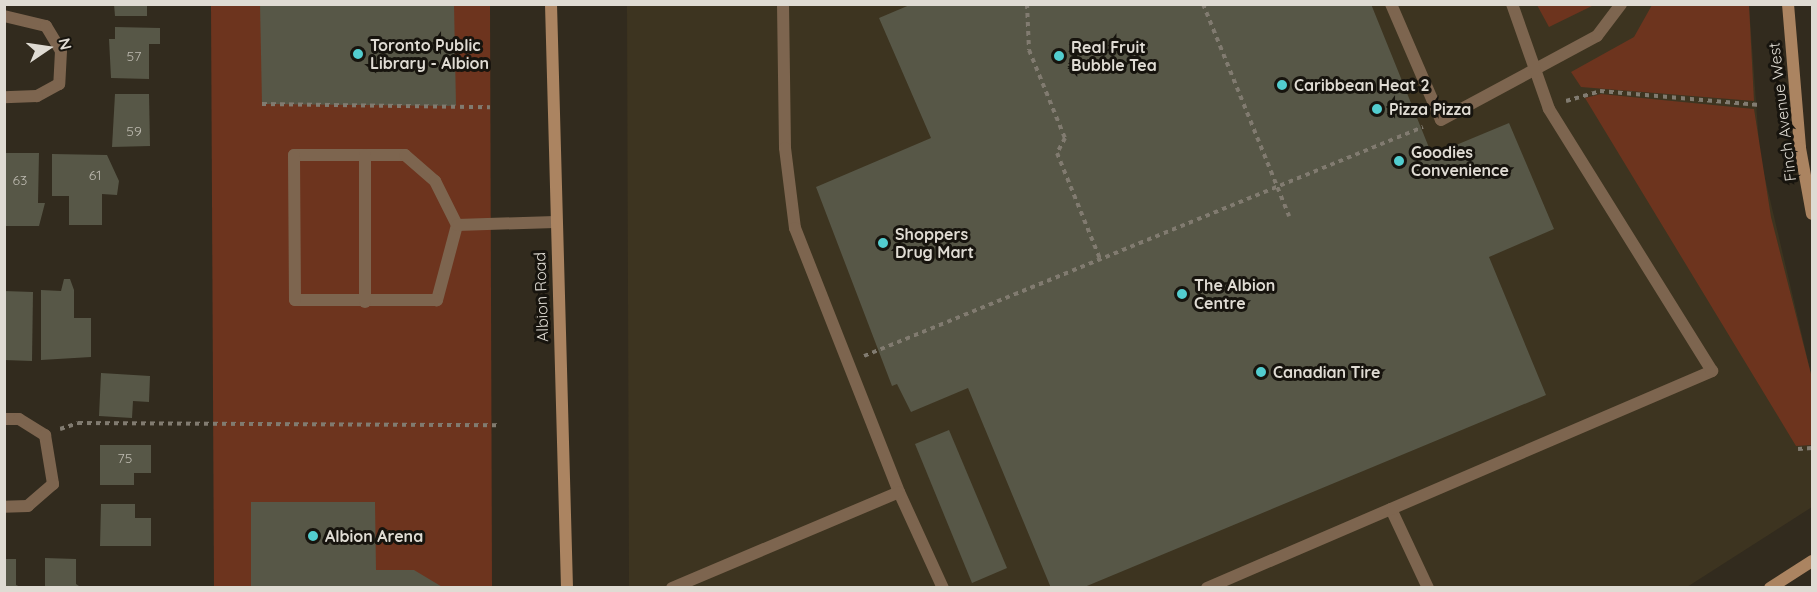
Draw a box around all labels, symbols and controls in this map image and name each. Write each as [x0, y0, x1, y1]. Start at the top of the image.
north arrow [18, 18, 78, 78]
place label: Toronto Public Library - Albion [370, 35, 489, 73]
text: N [54, 36, 77, 52]
place label: Real Fruit Bubble Tea [1071, 37, 1157, 75]
street label: Finch Avenue West [1764, 41, 1800, 183]
marker: Toronto Public Library - Albion [351, 47, 365, 61]
house number: 57 [127, 48, 141, 64]
marker: Real Fruit Bubble Tea [1052, 49, 1066, 63]
place label: Caribbean Heat 2 [1294, 75, 1430, 95]
marker: Caribbean Heat 2 [1275, 78, 1289, 92]
place label: Pizza Pizza [1389, 99, 1471, 119]
marker: Pizza Pizza [1370, 102, 1384, 116]
house number: 59 [126, 123, 142, 139]
place label: Goodies Convenience [1411, 142, 1509, 180]
marker: Goodies Convenience [1392, 154, 1406, 168]
house number: 61 [89, 167, 101, 183]
house number: 63 [13, 172, 27, 188]
place label: Shoppers Drug Mart [895, 224, 974, 262]
marker: Shoppers Drug Mart [876, 236, 890, 250]
street label: Albion Road [530, 252, 552, 342]
place label: The Albion Centre [1194, 275, 1275, 313]
marker: The Albion Centre [1175, 287, 1189, 301]
place label: Canadian Tire [1273, 362, 1380, 382]
marker: Canadian Tire [1254, 365, 1268, 379]
house number: 75 [118, 450, 132, 466]
place label: Albion Arena [325, 526, 423, 546]
marker: Albion Arena [306, 529, 320, 543]

